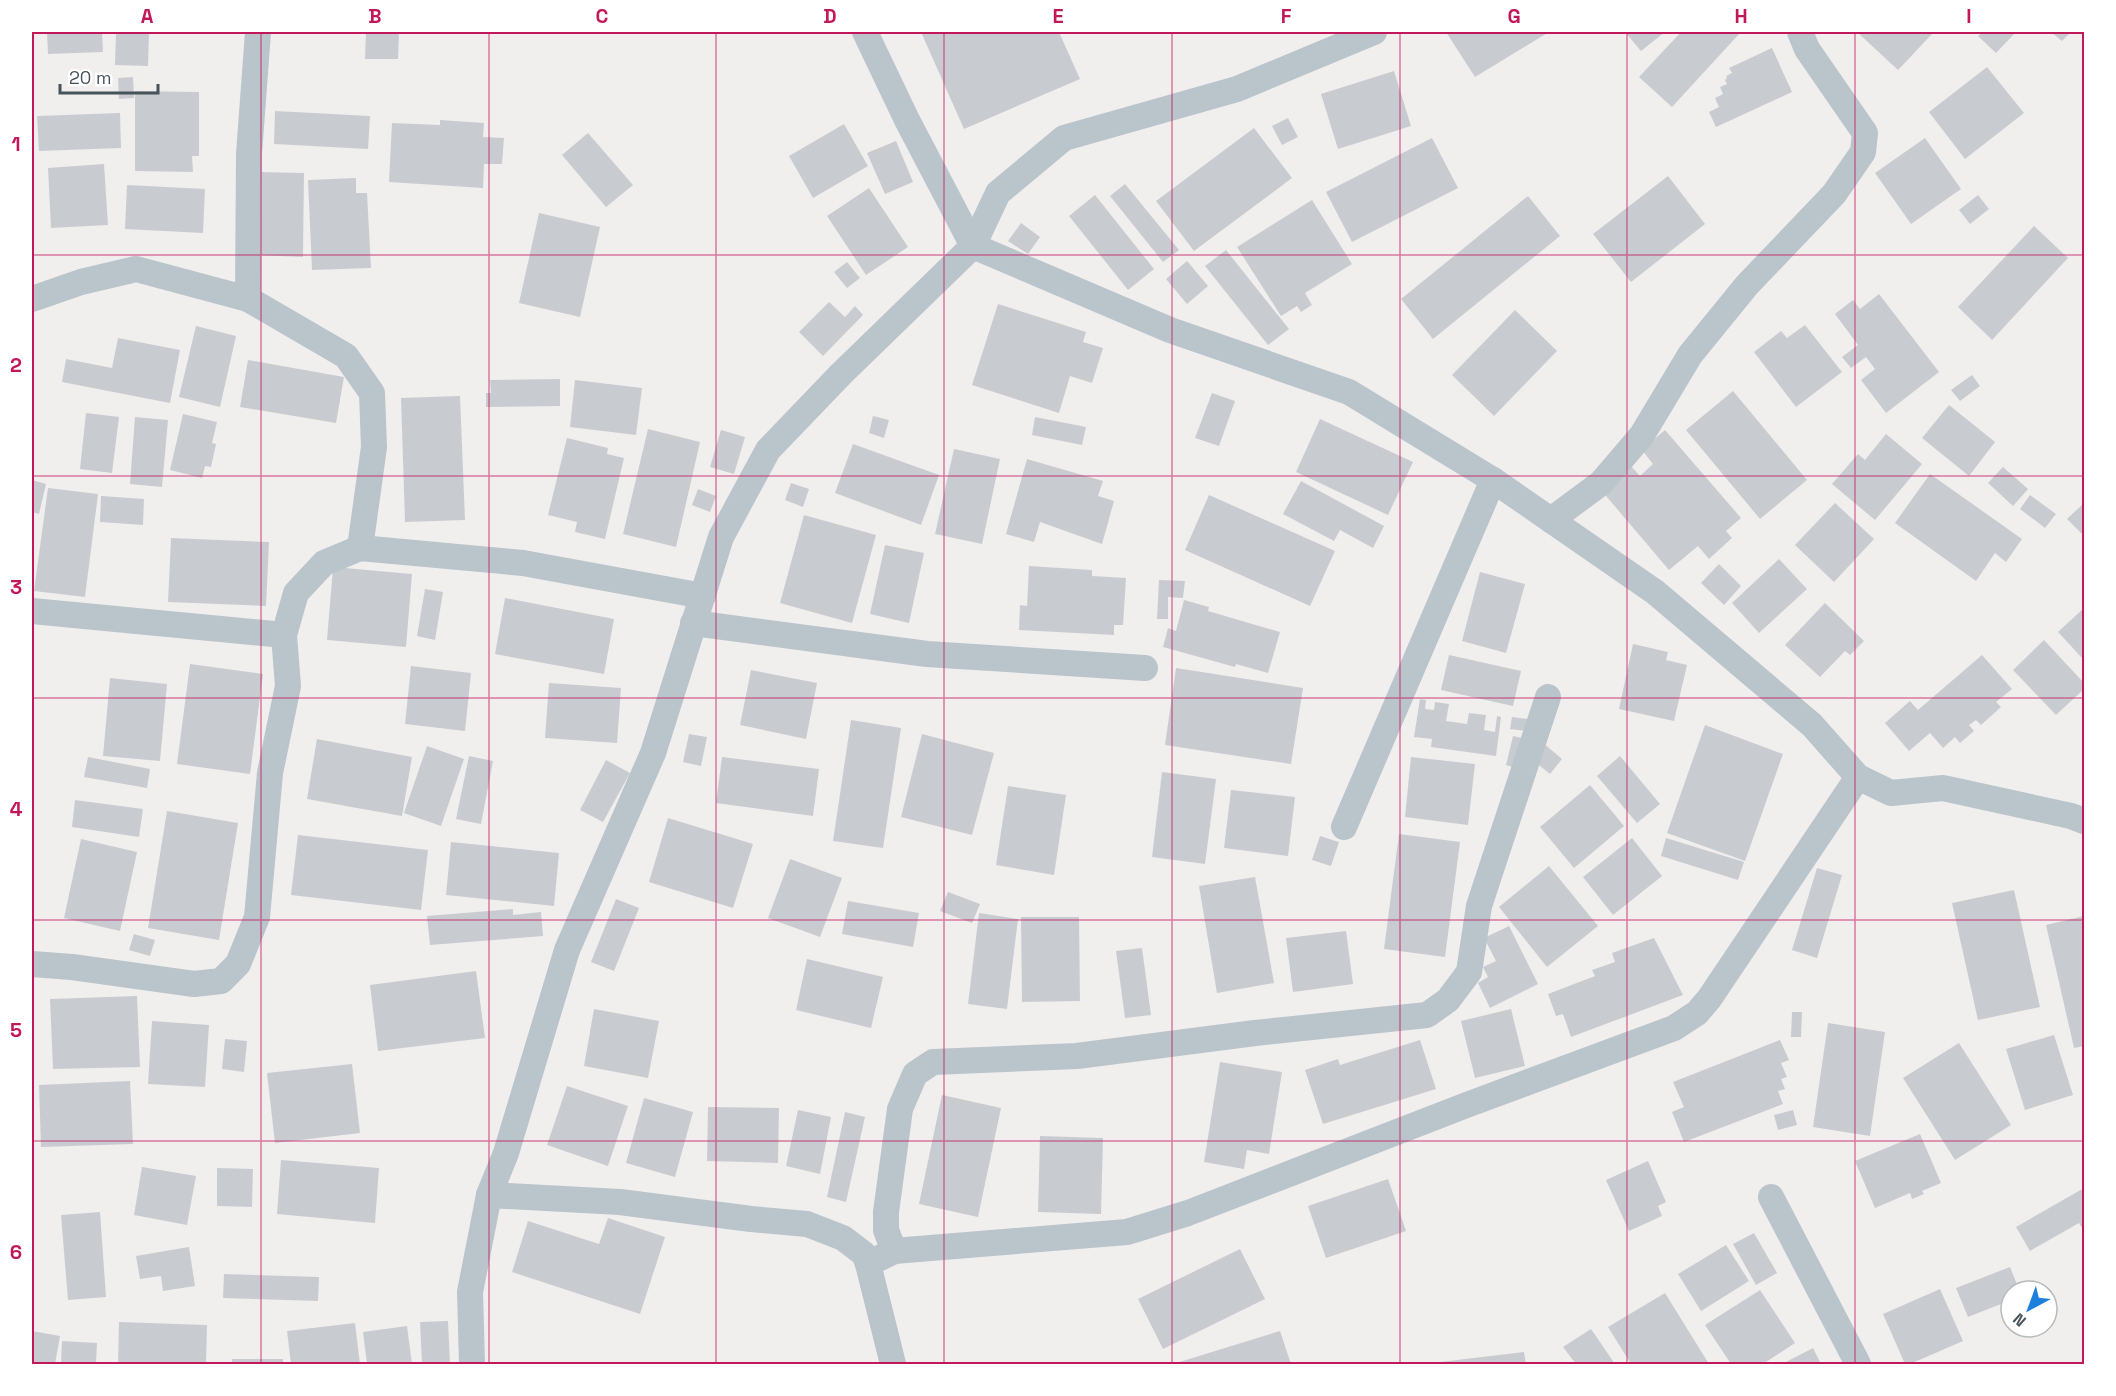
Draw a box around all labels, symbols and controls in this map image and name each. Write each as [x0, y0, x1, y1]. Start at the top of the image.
text: A [141, 3, 154, 29]
text: B [368, 3, 382, 29]
text: C [596, 3, 609, 29]
text: D [823, 3, 837, 29]
text: E [1052, 3, 1064, 29]
text: F [1281, 3, 1292, 29]
text: G [1507, 3, 1521, 29]
text: H [1734, 3, 1748, 29]
text: I [1966, 3, 1972, 29]
scale bar [60, 57, 158, 95]
text: 20 m [69, 66, 112, 89]
text: 1 [11, 131, 21, 157]
text: 2 [10, 352, 22, 378]
text: 3 [10, 574, 22, 600]
text: 4 [10, 796, 23, 822]
text: 5 [10, 1017, 22, 1043]
text: 6 [10, 1239, 22, 1265]
north arrow [1999, 1279, 2059, 1339]
text: N [2009, 1308, 2030, 1331]

